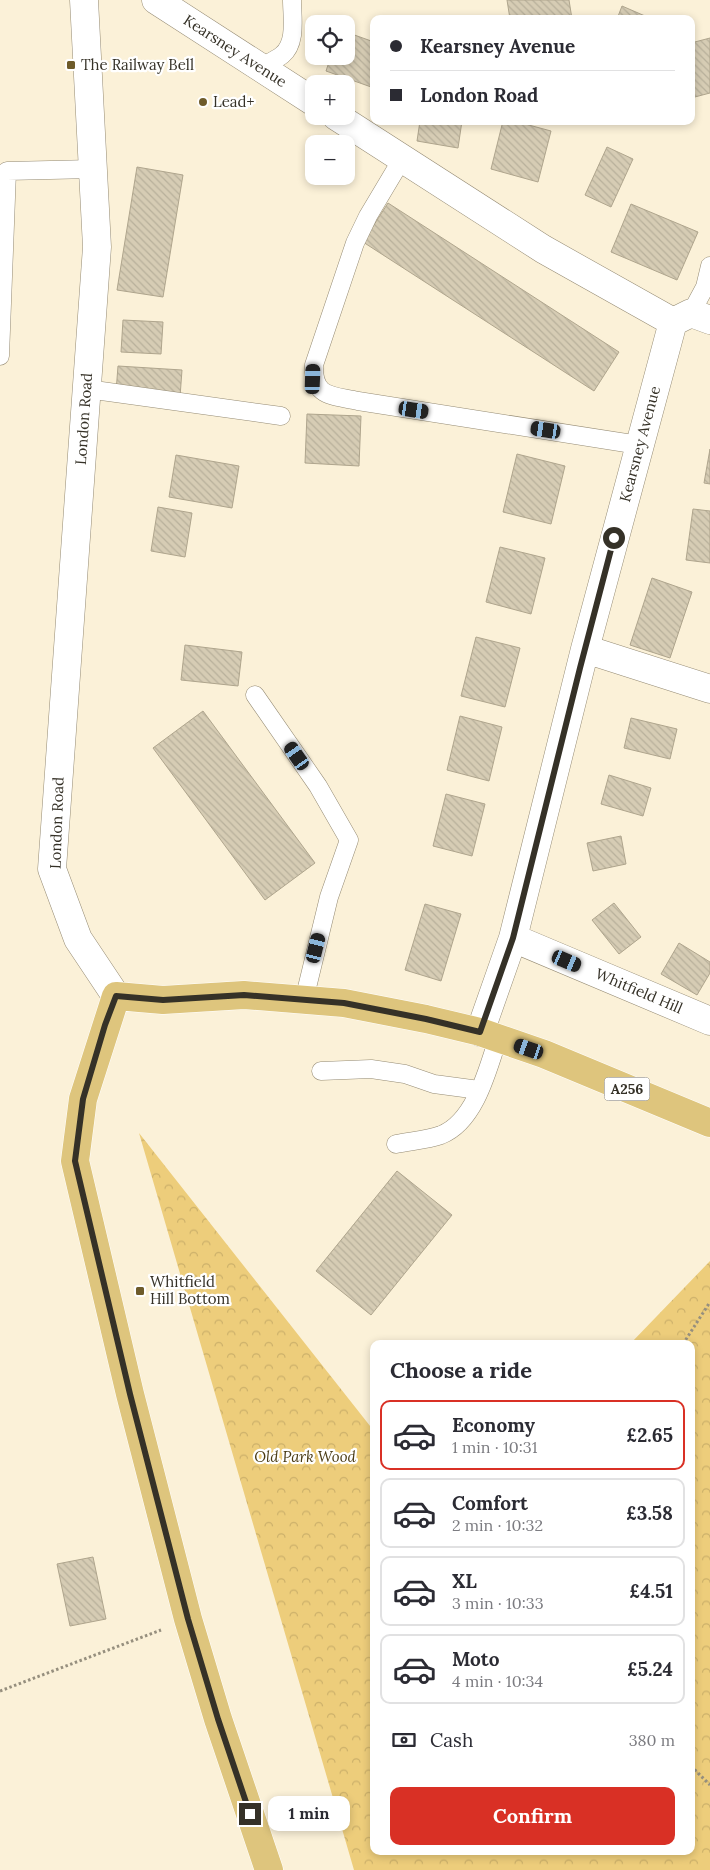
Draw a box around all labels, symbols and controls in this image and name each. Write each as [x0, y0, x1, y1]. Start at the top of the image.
street label: Kearsney Avenue [180, 10, 290, 91]
map controls [305, 15, 355, 185]
button: locate [305, 15, 355, 65]
text: Kearsney Avenue [420, 34, 575, 58]
place label: The Railway Bell [81, 55, 194, 74]
marker: The Railway Bell [65, 59, 77, 71]
button: + [305, 75, 355, 125]
text: London Road [420, 83, 538, 107]
place label: Lead+ [213, 92, 254, 111]
marker: Lead+ [197, 96, 209, 108]
button: − [305, 135, 355, 185]
car [304, 364, 321, 394]
street label: London Road [71, 372, 96, 466]
street label: Kearsney Avenue [615, 384, 664, 504]
car [398, 400, 429, 420]
car [530, 420, 561, 440]
route start [603, 527, 625, 549]
car [282, 739, 311, 773]
street label: London Road [45, 777, 68, 869]
car [305, 932, 326, 964]
car [550, 948, 583, 974]
street label: Whitfield Hill [593, 964, 686, 1017]
car [512, 1037, 545, 1061]
road number: A256 [604, 1078, 650, 1100]
place label: Whitfield Hill Bottom [150, 1272, 230, 1308]
marker: Whitfield Hill Bottom [134, 1285, 146, 1297]
text: Choose a ride [390, 1356, 532, 1384]
icon: car [392, 1413, 437, 1458]
text: Economy [452, 1413, 535, 1437]
text: £2.65 [626, 1423, 673, 1447]
text: 1 min · 10:31 [452, 1437, 537, 1457]
park label: Old Park Wood [254, 1447, 356, 1466]
icon: car [392, 1491, 437, 1536]
text: Comfort [452, 1491, 528, 1515]
text: £3.58 [626, 1501, 673, 1525]
text: 2 min · 10:32 [452, 1515, 543, 1535]
icon: car [392, 1569, 437, 1614]
text: XL [452, 1569, 477, 1593]
text: £4.51 [629, 1579, 673, 1603]
text: 3 min · 10:33 [452, 1593, 544, 1613]
icon: car [392, 1647, 437, 1692]
text: Moto [452, 1647, 499, 1671]
text: £5.24 [627, 1657, 673, 1681]
text: 4 min · 10:34 [452, 1671, 543, 1691]
icon: cash [390, 1726, 418, 1754]
text: Cash [430, 1728, 473, 1752]
text: 380 m [629, 1730, 675, 1750]
button: Confirm [390, 1787, 675, 1845]
callout: 1 min [268, 1796, 350, 1832]
route end [239, 1803, 261, 1825]
text: 1 min [289, 1803, 329, 1823]

